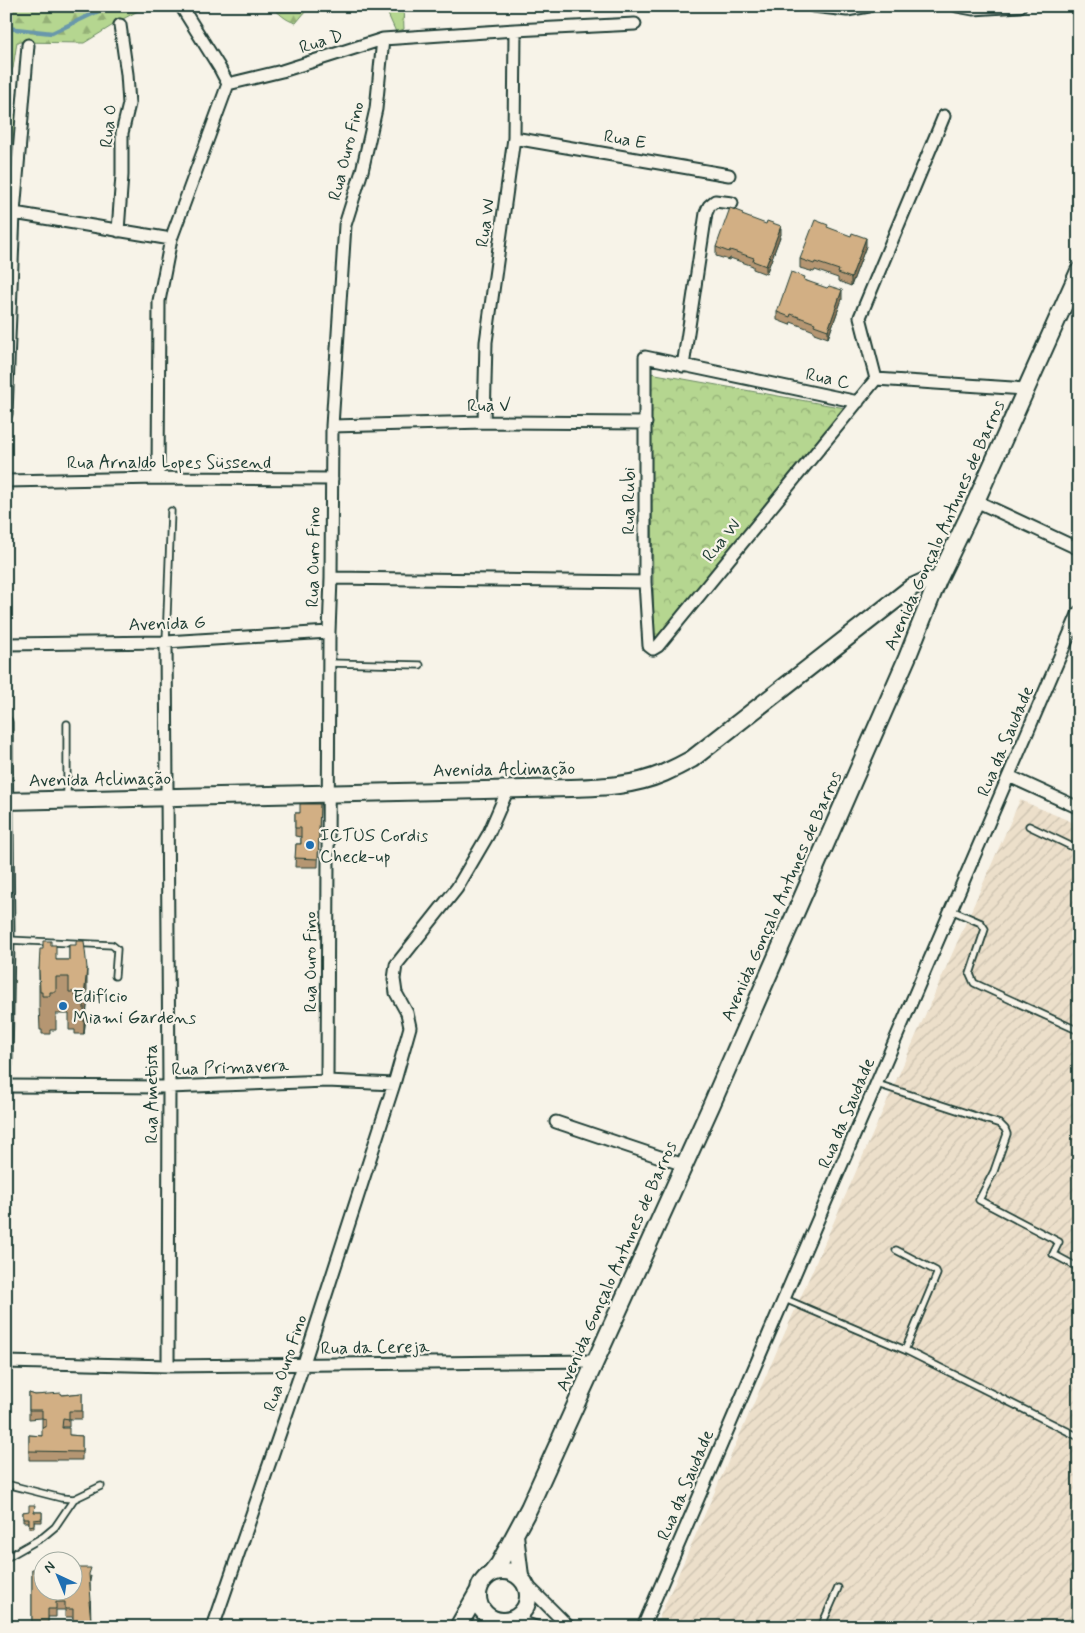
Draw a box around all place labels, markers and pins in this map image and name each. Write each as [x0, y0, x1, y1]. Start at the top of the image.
place label: ICTUS Cordis Check-up [320, 824, 428, 869]
marker: ICTUS Cordis Check-up [304, 839, 316, 851]
place label: Edifício Miami Gardens [73, 985, 196, 1030]
marker: Edifício Miami Gardens [57, 1000, 69, 1012]

